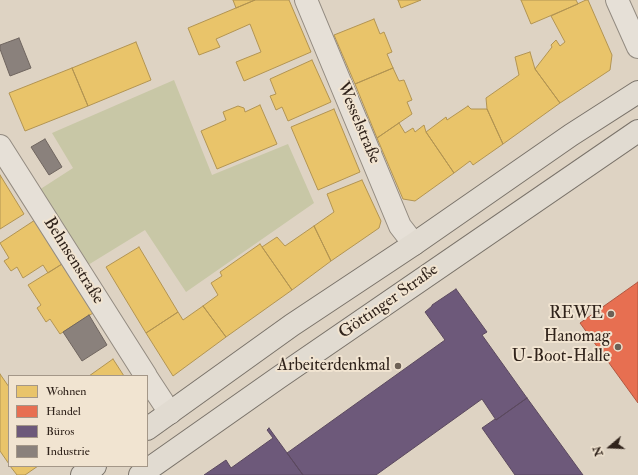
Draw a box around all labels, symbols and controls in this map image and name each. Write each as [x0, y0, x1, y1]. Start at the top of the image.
street label: Wesselstraße [332, 79, 384, 167]
street label: Behnsenstraße [38, 214, 108, 308]
street label: Göttinger Straße [335, 260, 443, 344]
place label: REWE [549, 304, 603, 324]
marker: REWE [606, 309, 616, 319]
place label: Hanomag U-Boot-Halle [512, 327, 610, 367]
marker: Hanomag U-Boot-Halle [613, 342, 623, 352]
place label: Arbeiterdenkmal [277, 356, 390, 376]
marker: Arbeiterdenkmal [393, 361, 403, 371]
legend [8, 375, 148, 467]
text: Wohnen [46, 384, 87, 399]
text: Handel [46, 404, 81, 419]
text: Büros [46, 424, 74, 439]
north arrow [590, 427, 630, 467]
text: Industrie [46, 444, 90, 459]
text: N [590, 444, 606, 458]

